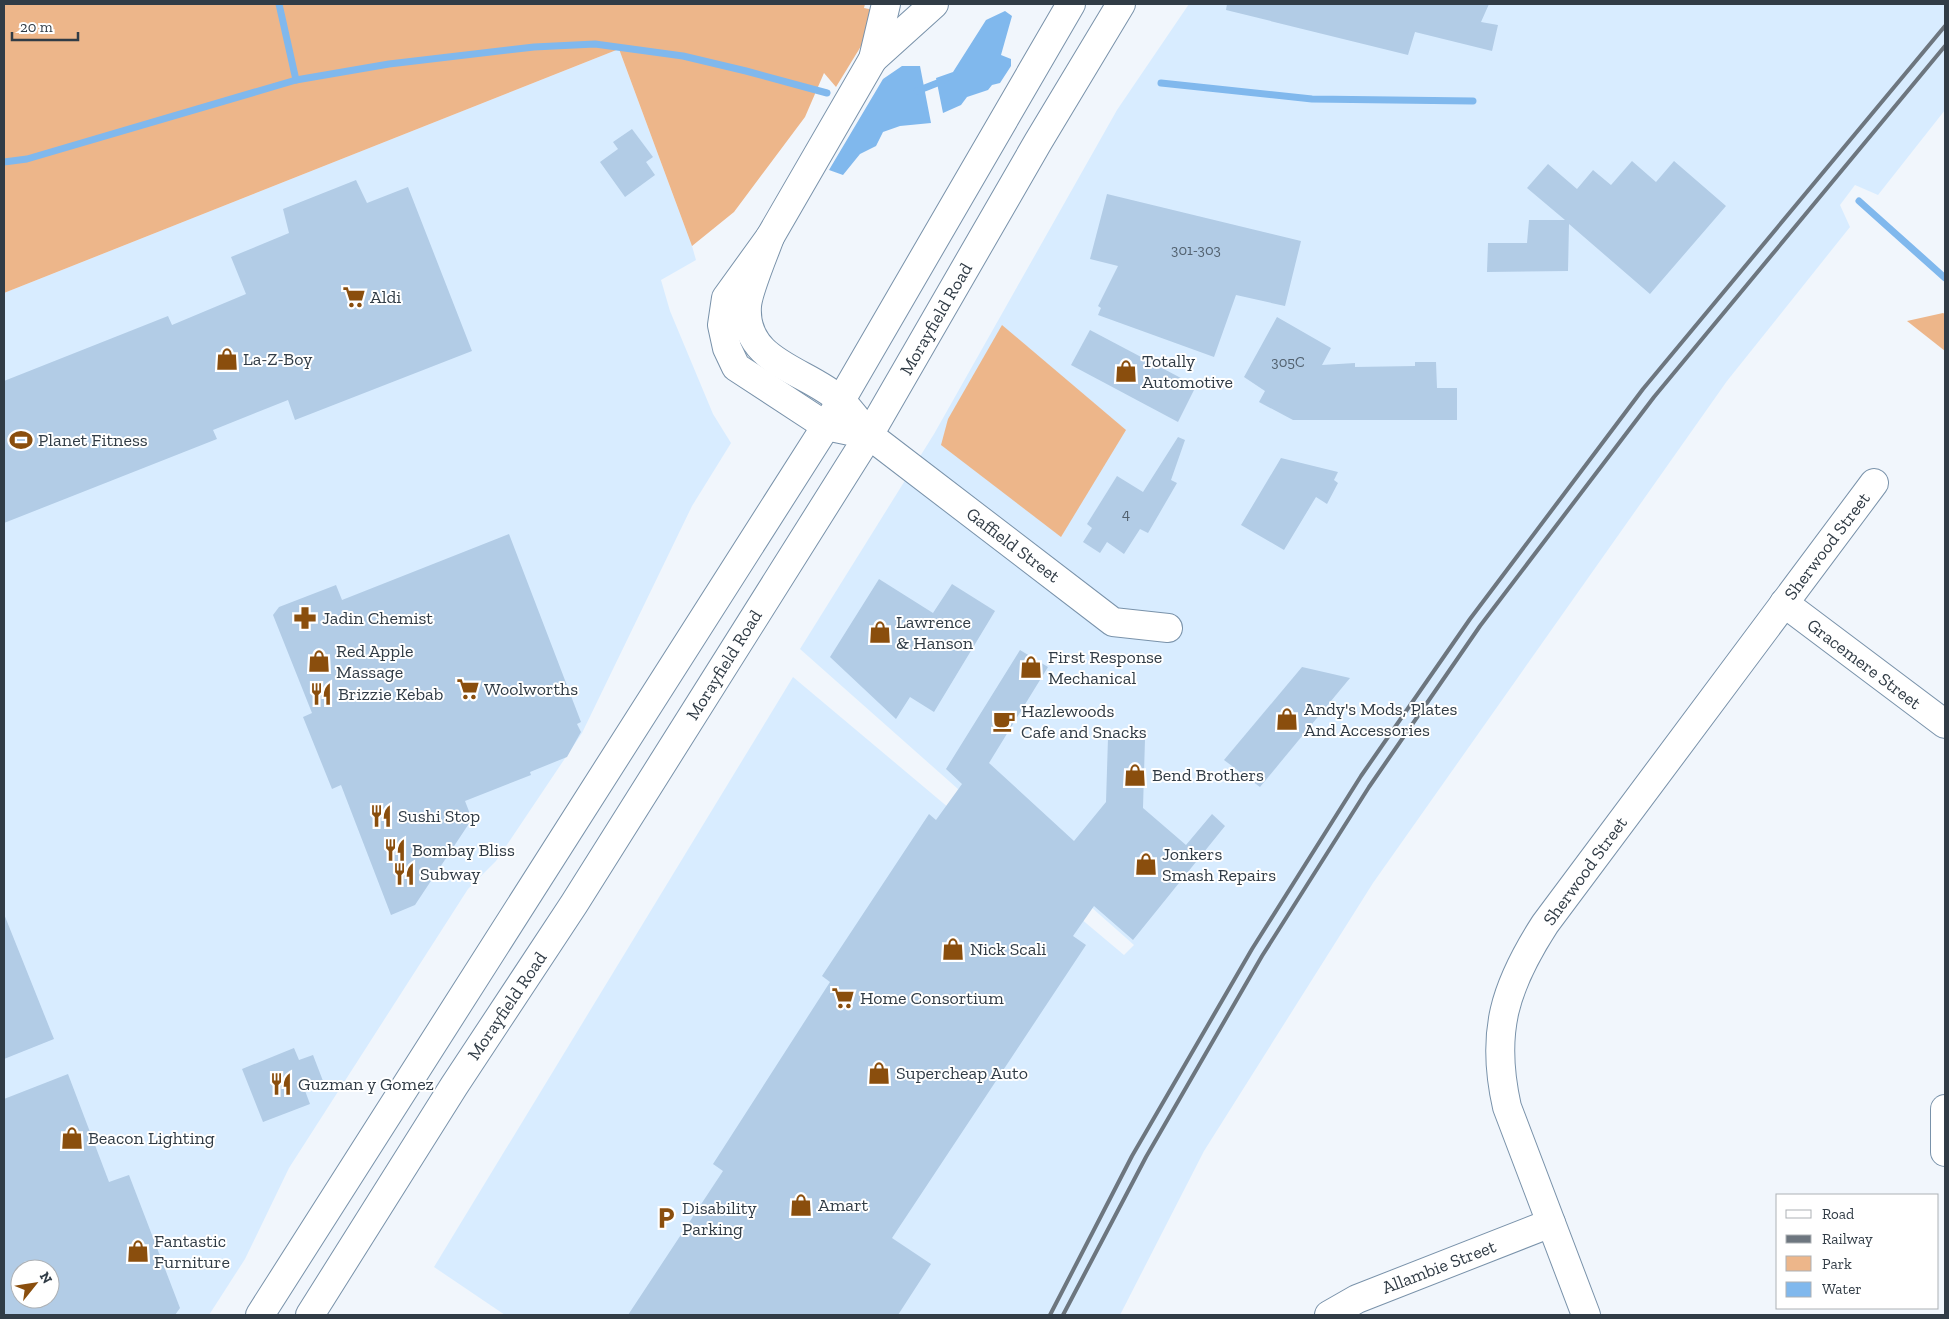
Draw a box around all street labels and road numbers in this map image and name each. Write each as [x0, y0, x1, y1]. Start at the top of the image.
street label: Morayfield Road [895, 259, 977, 379]
street label: Sherwood Street [1779, 488, 1875, 604]
street label: Gaffield Street [962, 503, 1064, 587]
street label: Morayfield Road [681, 606, 767, 724]
street label: Gracemere Street [1803, 614, 1926, 714]
street label: Sherwood Street [1538, 812, 1632, 930]
street label: Morayfield Road [463, 948, 551, 1064]
street label: Allambie Street [1379, 1235, 1499, 1299]

